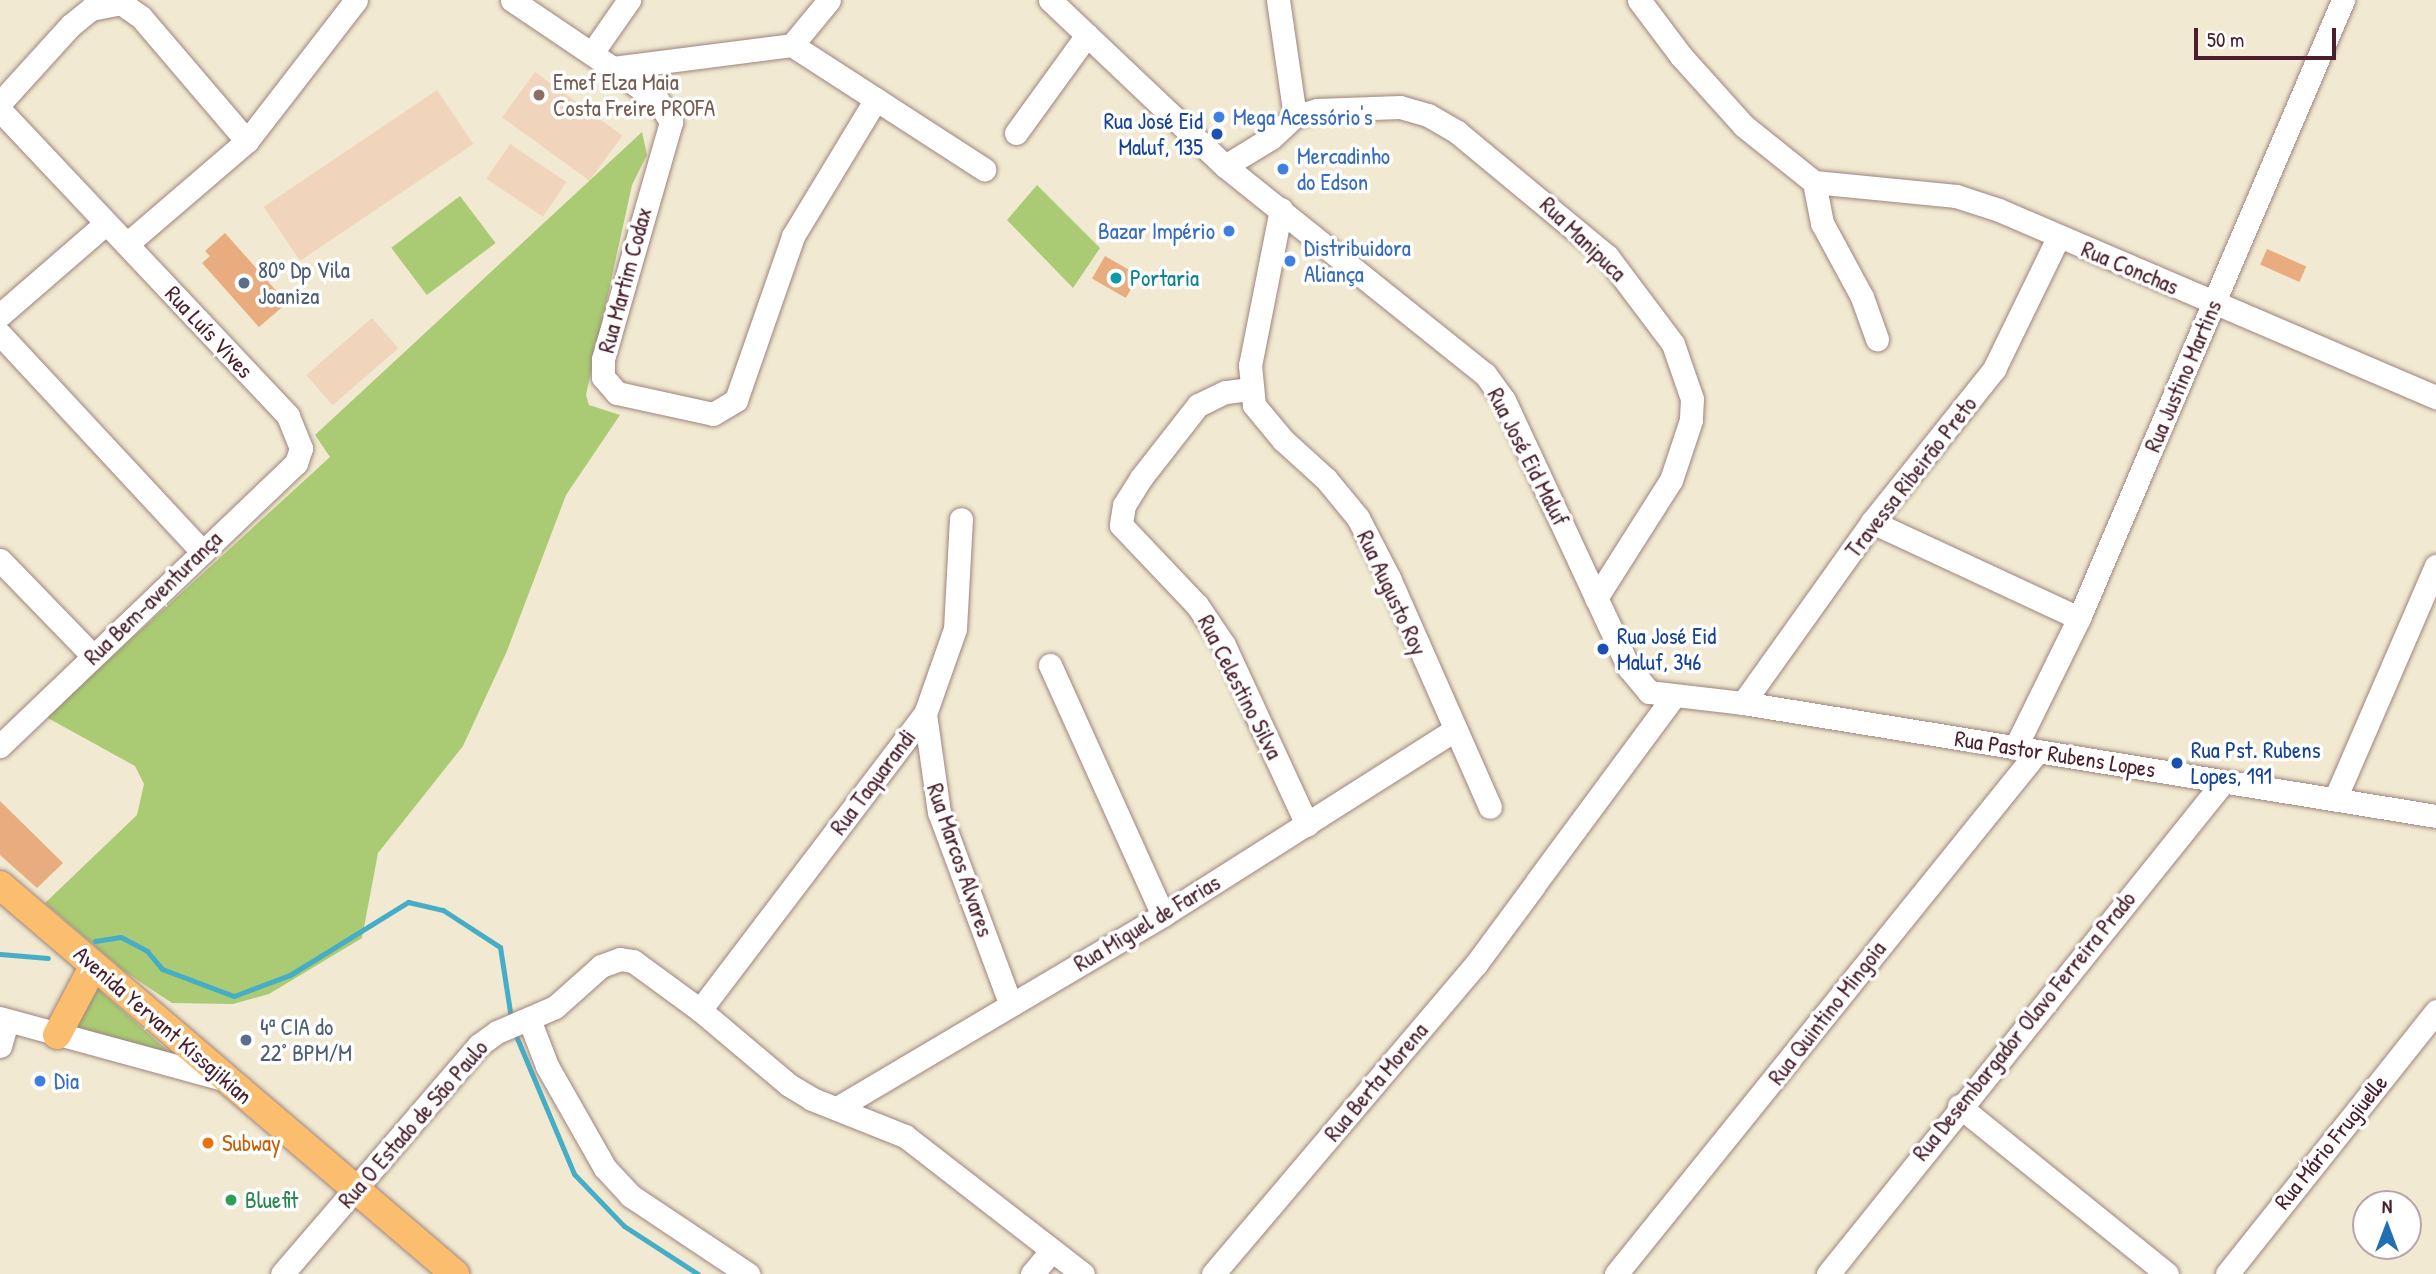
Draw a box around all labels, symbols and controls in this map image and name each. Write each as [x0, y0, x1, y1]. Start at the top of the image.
scale bar [2198, 14, 2340, 58]
text: 50 m [2207, 25, 2244, 54]
place label: Emef Elza Maia Costa Freire PROFA [553, 68, 715, 122]
marker: Emef Elza Maia Costa Freire PROFA [531, 87, 547, 103]
place label: Mega Acessório's [1233, 103, 1373, 131]
place label: Rua José Eid Maluf, 135 [1104, 107, 1203, 161]
marker: Mega Acessório's [1211, 109, 1227, 125]
marker: Rua José Eid Maluf, 135 [1209, 126, 1225, 142]
place label: Mercadinho do Edson [1297, 142, 1390, 196]
marker: Mercadinho do Edson [1275, 161, 1291, 177]
street label: Rua Manipuca [1534, 191, 1632, 287]
street label: Rua Martim Codax [592, 204, 658, 356]
place label: Bazar Império [1098, 217, 1215, 245]
marker: Bazar Império [1221, 223, 1237, 239]
place label: Distribuidora Aliança [1304, 234, 1411, 288]
street label: Rua Conchas [2077, 235, 2183, 301]
marker: Distribuidora Aliança [1282, 253, 1298, 269]
place label: 80º Dp Vila Joaniza [258, 256, 350, 310]
place label: Portaria [1130, 264, 1199, 292]
marker: Portaria [1108, 270, 1124, 286]
marker: 80º Dp Vila Joaniza [236, 275, 252, 291]
street label: Rua Luís Vives [159, 280, 259, 384]
street label: Rua Justino Martins [2139, 296, 2227, 456]
street label: Rua José Eid Maluf [1481, 384, 1575, 530]
street label: Travessa Ribeirão Preto [1839, 391, 1983, 563]
street label: Rua Bem-aventurança [78, 525, 228, 671]
street label: Rua Augusto Roy [1351, 526, 1433, 660]
street label: Rua Celestino Silva [1192, 610, 1288, 764]
place label: Rua José Eid Maluf, 346 [1617, 622, 1716, 676]
marker: Rua José Eid Maluf, 346 [1595, 641, 1611, 657]
street label: Rua Taquarandi [824, 724, 922, 840]
street label: Rua Pastor Rubens Lopes [1953, 725, 2157, 783]
place label: Rua Pst. Rubens Lopes, 191 [2191, 736, 2321, 790]
marker: Rua Pst. Rubens Lopes, 191 [2169, 755, 2185, 771]
street label: Rua Marcos Alvares [921, 780, 999, 940]
street label: Rua Miguel de Farias [1069, 868, 1225, 978]
street label: Rua Desembargador Olavo Ferreira Prado [1907, 886, 2141, 1166]
street label: Rua Quintino Mingoia [1762, 936, 1892, 1090]
street label: Avenida Yervant Kissajikian [68, 940, 258, 1110]
place label: 4ª CIA do 22° BPM/M [260, 1013, 352, 1067]
street label: Rua Berta Morena [1318, 1017, 1434, 1147]
marker: 4ª CIA do 22° BPM/M [238, 1032, 254, 1048]
street label: Rua O Estado de São Paulo [332, 1034, 494, 1214]
place label: Dia [54, 1067, 79, 1095]
street label: Rua Mário Frugiuelle [2268, 1069, 2394, 1215]
marker: Dia [32, 1073, 48, 1089]
place label: Subway [222, 1129, 281, 1157]
marker: Subway [200, 1135, 216, 1151]
place label: Bluefit [245, 1186, 298, 1214]
north arrow [2352, 1190, 2422, 1260]
marker: Bluefit [223, 1192, 239, 1208]
text: N [2382, 1193, 2392, 1219]

